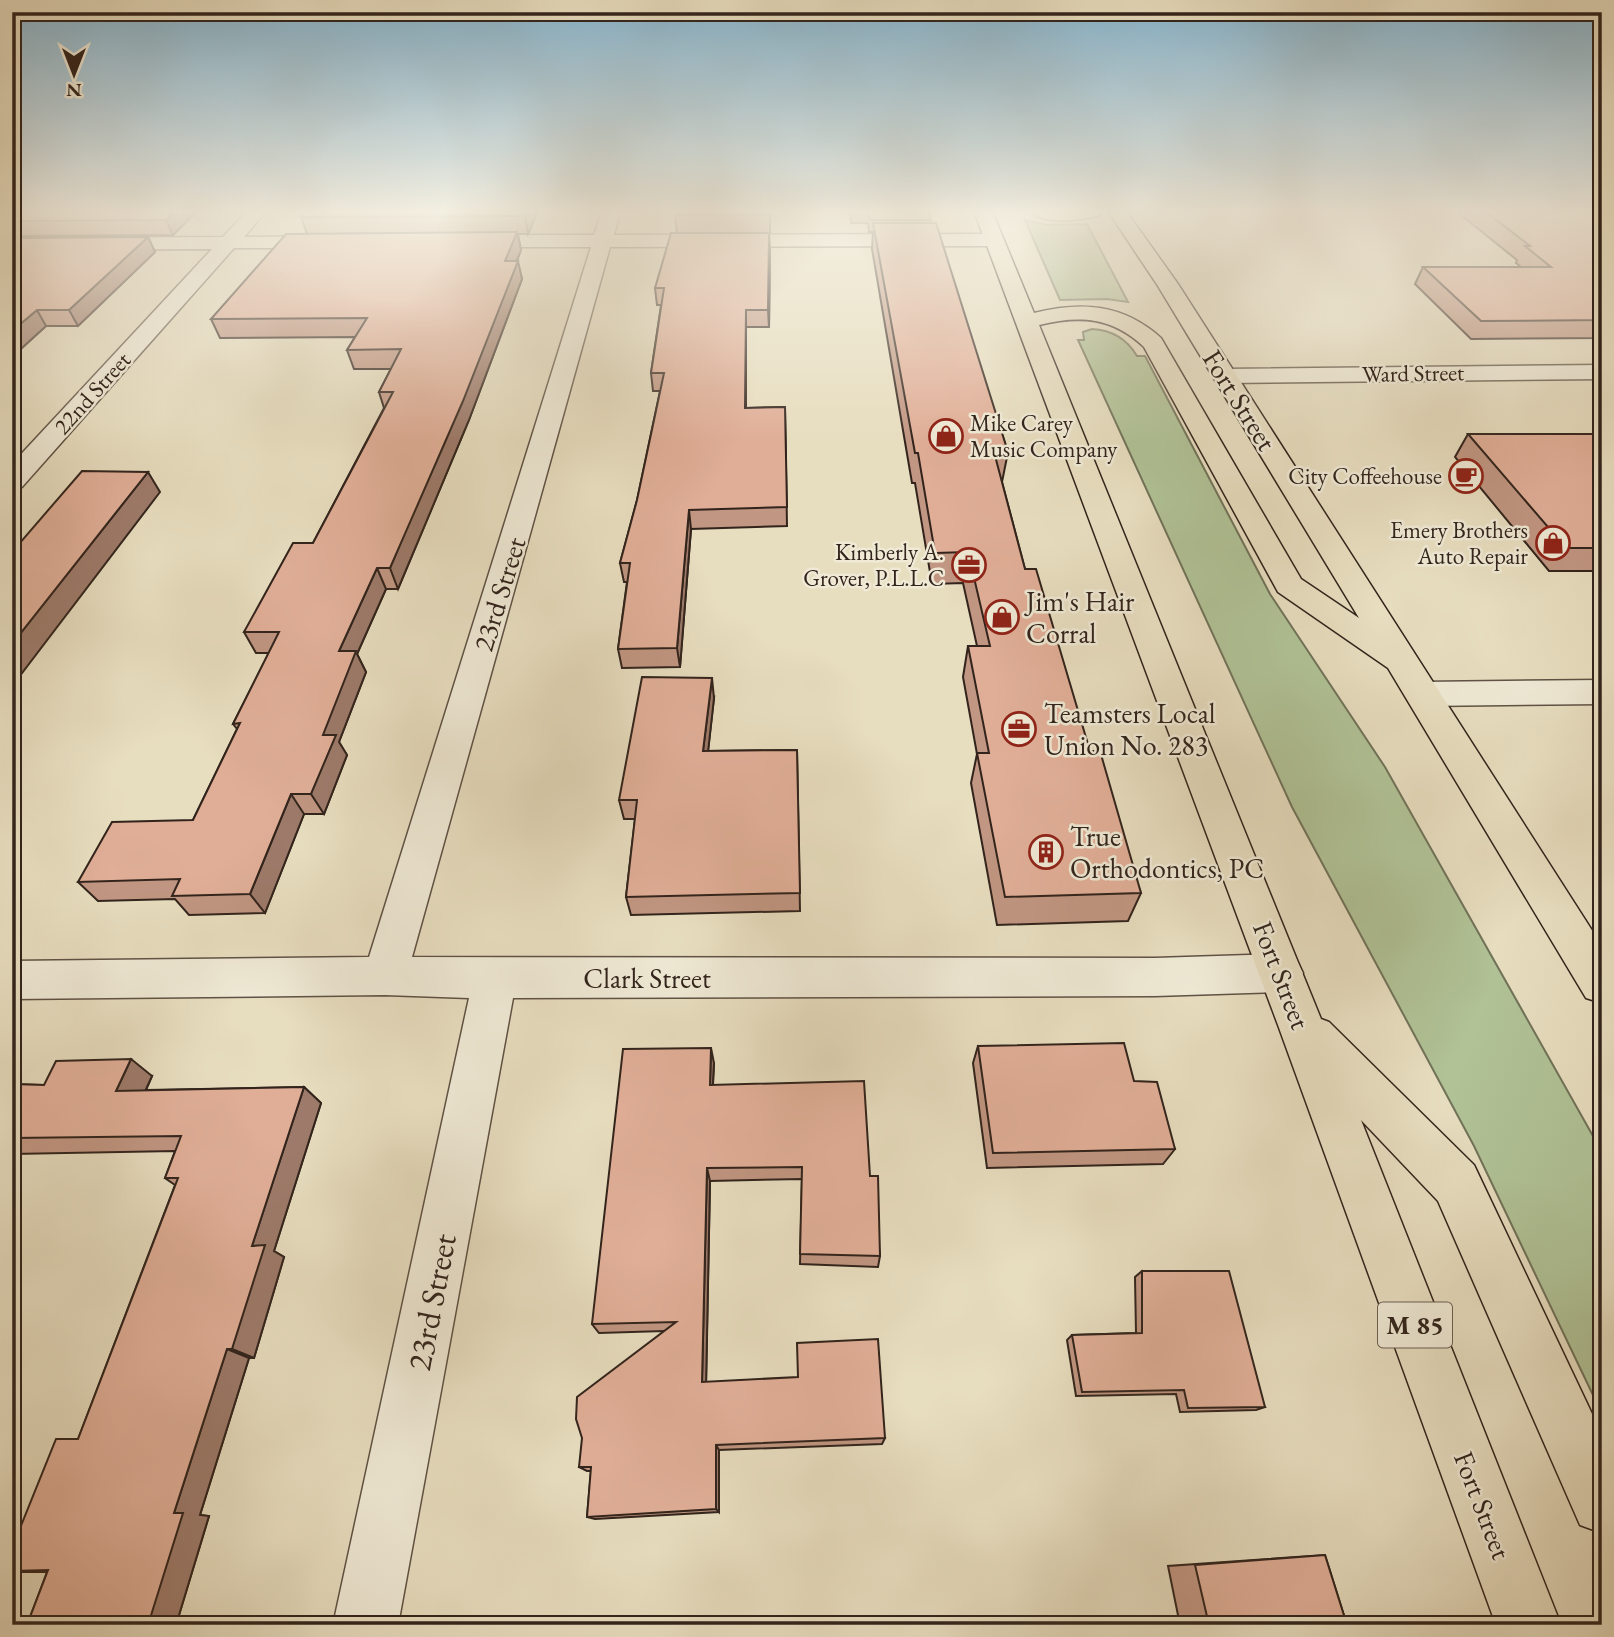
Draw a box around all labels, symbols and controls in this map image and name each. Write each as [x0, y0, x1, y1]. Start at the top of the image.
north arrow [38, 38, 108, 108]
text: N [66, 78, 82, 103]
street label: Fort Street [1195, 343, 1285, 457]
street label: 22nd Street [47, 345, 137, 441]
street label: Ward Street [1362, 357, 1465, 389]
place label: Mike Carey Music Company [970, 408, 1118, 464]
shop icon: Mike Carey Music Company [927, 417, 965, 455]
cafe icon: City Coffeehouse [1447, 457, 1485, 495]
place label: City Coffeehouse [1288, 461, 1442, 491]
place label: Emery Brothers Auto Repair [1390, 515, 1528, 571]
shop icon: Emery Brothers Auto Repair [1534, 524, 1572, 562]
street label: 23rd Street [465, 532, 533, 655]
place label: Kimberly A. Grover, P.L.L.C [803, 537, 944, 593]
office icon: Kimberly A. Grover, P.L.L.C [950, 546, 988, 584]
place label: Jim's Hair Corral [1024, 583, 1135, 651]
shop icon: Jim's Hair Corral [983, 598, 1021, 636]
place label: Teamsters Local Union No. 283 [1044, 695, 1216, 763]
office icon: Teamsters Local Union No. 283 [1000, 710, 1038, 748]
place label: True Orthodontics, PC [1070, 818, 1264, 886]
building icon: True Orthodontics, PC [1027, 833, 1065, 871]
street label: Fort Street [1245, 916, 1319, 1034]
street label: Clark Street [583, 960, 711, 996]
street label: 23rd Street [397, 1229, 466, 1374]
road number: M 85 [1378, 1302, 1452, 1348]
street label: Fort Street [1446, 1446, 1520, 1564]

